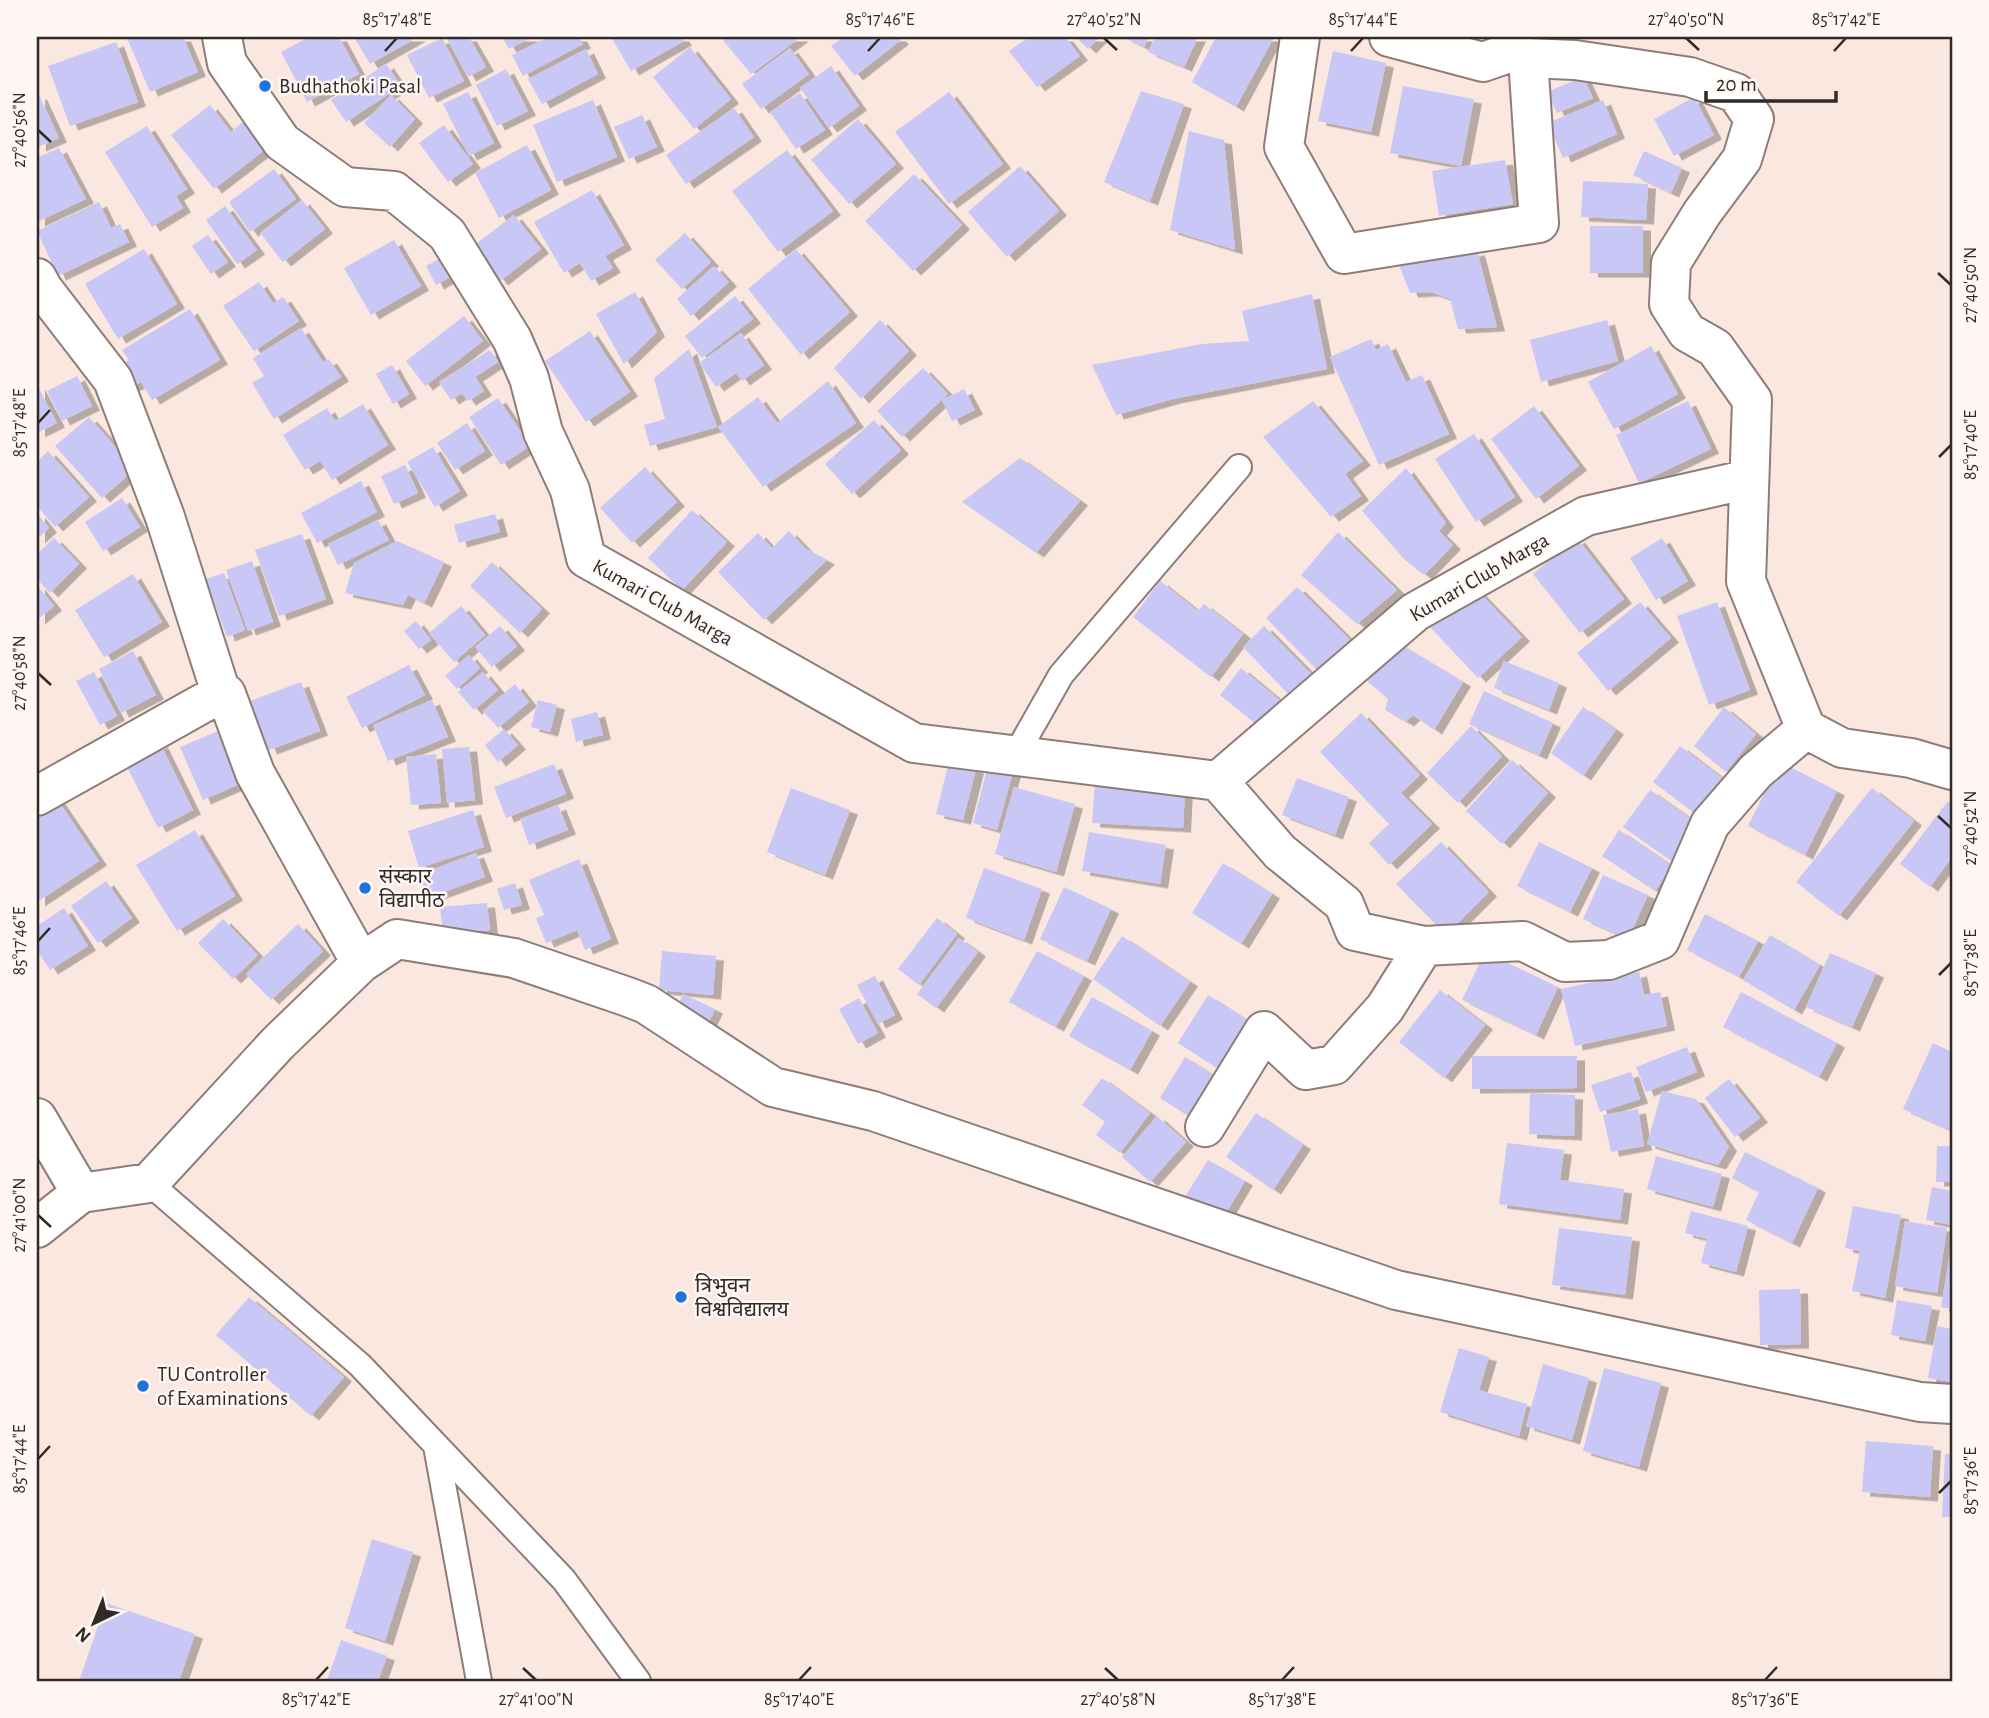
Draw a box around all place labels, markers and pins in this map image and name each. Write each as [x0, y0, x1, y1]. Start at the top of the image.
place label: Budhathoki Pasal [279, 76, 421, 97]
marker: Budhathoki Pasal [257, 78, 273, 94]
place label: संस्कार विद्यापीठ [379, 865, 445, 911]
marker: संस्कार विद्यापीठ [357, 880, 373, 896]
place label: त्रिभुवन विश्वविद्यालय [695, 1273, 790, 1320]
marker: त्रिभुवन विश्वविद्यालय [673, 1289, 689, 1305]
place label: TU Controller of Examinations [157, 1364, 288, 1409]
marker: TU Controller of Examinations [135, 1378, 151, 1394]

